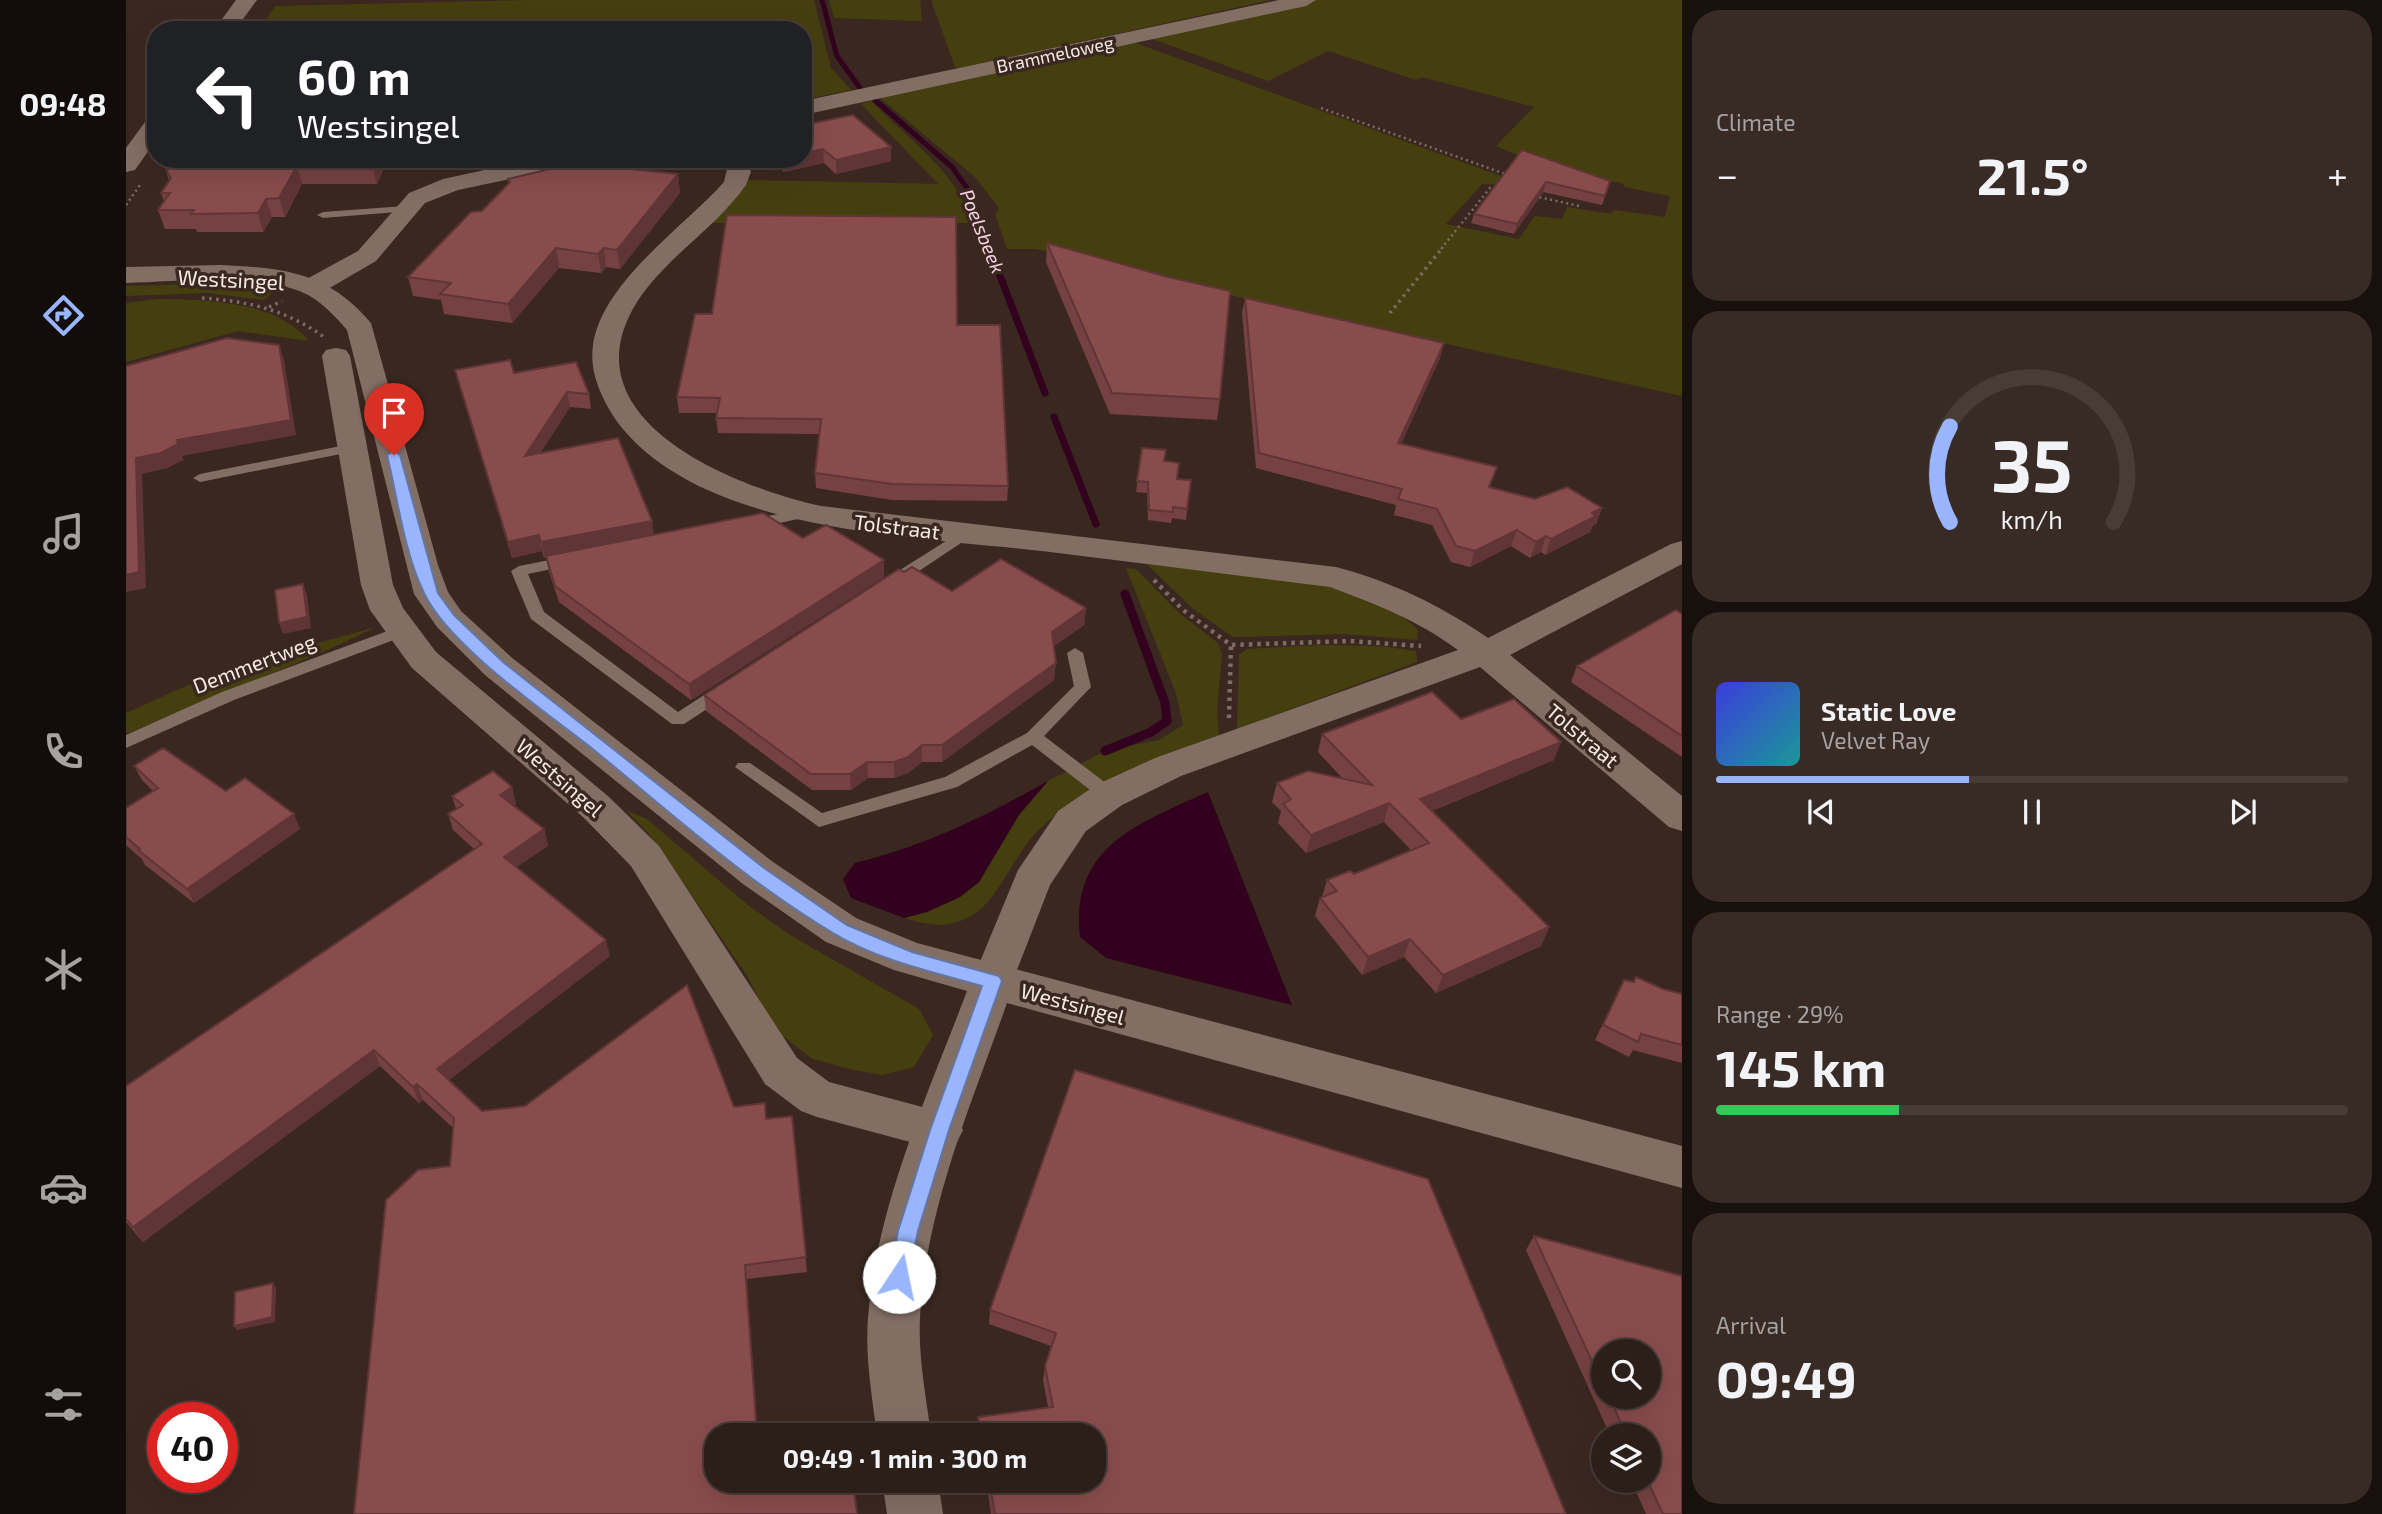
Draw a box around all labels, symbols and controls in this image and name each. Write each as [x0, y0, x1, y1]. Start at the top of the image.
street label: Brammeloweg [994, 31, 1116, 77]
text: 60 m [297, 46, 411, 105]
icon: left [182, 49, 273, 140]
text: 09:48 [19, 84, 107, 122]
text: Westsingel [297, 106, 460, 144]
text: Climate [1716, 108, 1796, 136]
text: 21.5° [1977, 143, 2089, 205]
text: − [1716, 151, 1738, 197]
text: + [2327, 151, 2348, 197]
water label: Poelsbeek [956, 186, 1010, 276]
street label: Westsingel [177, 264, 286, 294]
icon: directions [39, 291, 88, 340]
pin [364, 383, 424, 455]
icon: arrive [375, 394, 413, 432]
text: 35 [1991, 420, 2073, 508]
text: km/h [2001, 504, 2063, 534]
street label: Tolstraat [853, 508, 941, 544]
icon: music [39, 509, 88, 558]
street label: Demmertweg [189, 628, 319, 698]
text: Static Love [1821, 695, 1957, 726]
street label: Tolstraat [1542, 698, 1624, 772]
text: Velvet Ray [1821, 726, 1930, 754]
icon: phone [39, 727, 88, 776]
street label: Westsingel [512, 733, 609, 822]
icon: previous [1802, 793, 1840, 831]
icon: pause [2013, 793, 2051, 831]
icon: next [2224, 793, 2262, 831]
icon: climate [39, 945, 88, 994]
street label: Westsingel [1018, 977, 1129, 1029]
text: Range · 29% [1716, 1000, 1844, 1028]
text: 145 km [1716, 1035, 1886, 1097]
icon: car [39, 1163, 88, 1212]
position arrow [862, 1240, 936, 1314]
text: Arrival [1716, 1311, 1786, 1339]
map controls [1591, 1339, 1661, 1493]
button: search [1591, 1339, 1661, 1409]
text: 09:49 [1716, 1346, 1857, 1408]
icon: filters [39, 1380, 88, 1429]
speed limit sign: 40 [147, 1402, 238, 1493]
button: layers [1591, 1423, 1661, 1493]
text: 09:49 · 1 min · 300 m [783, 1442, 1027, 1473]

